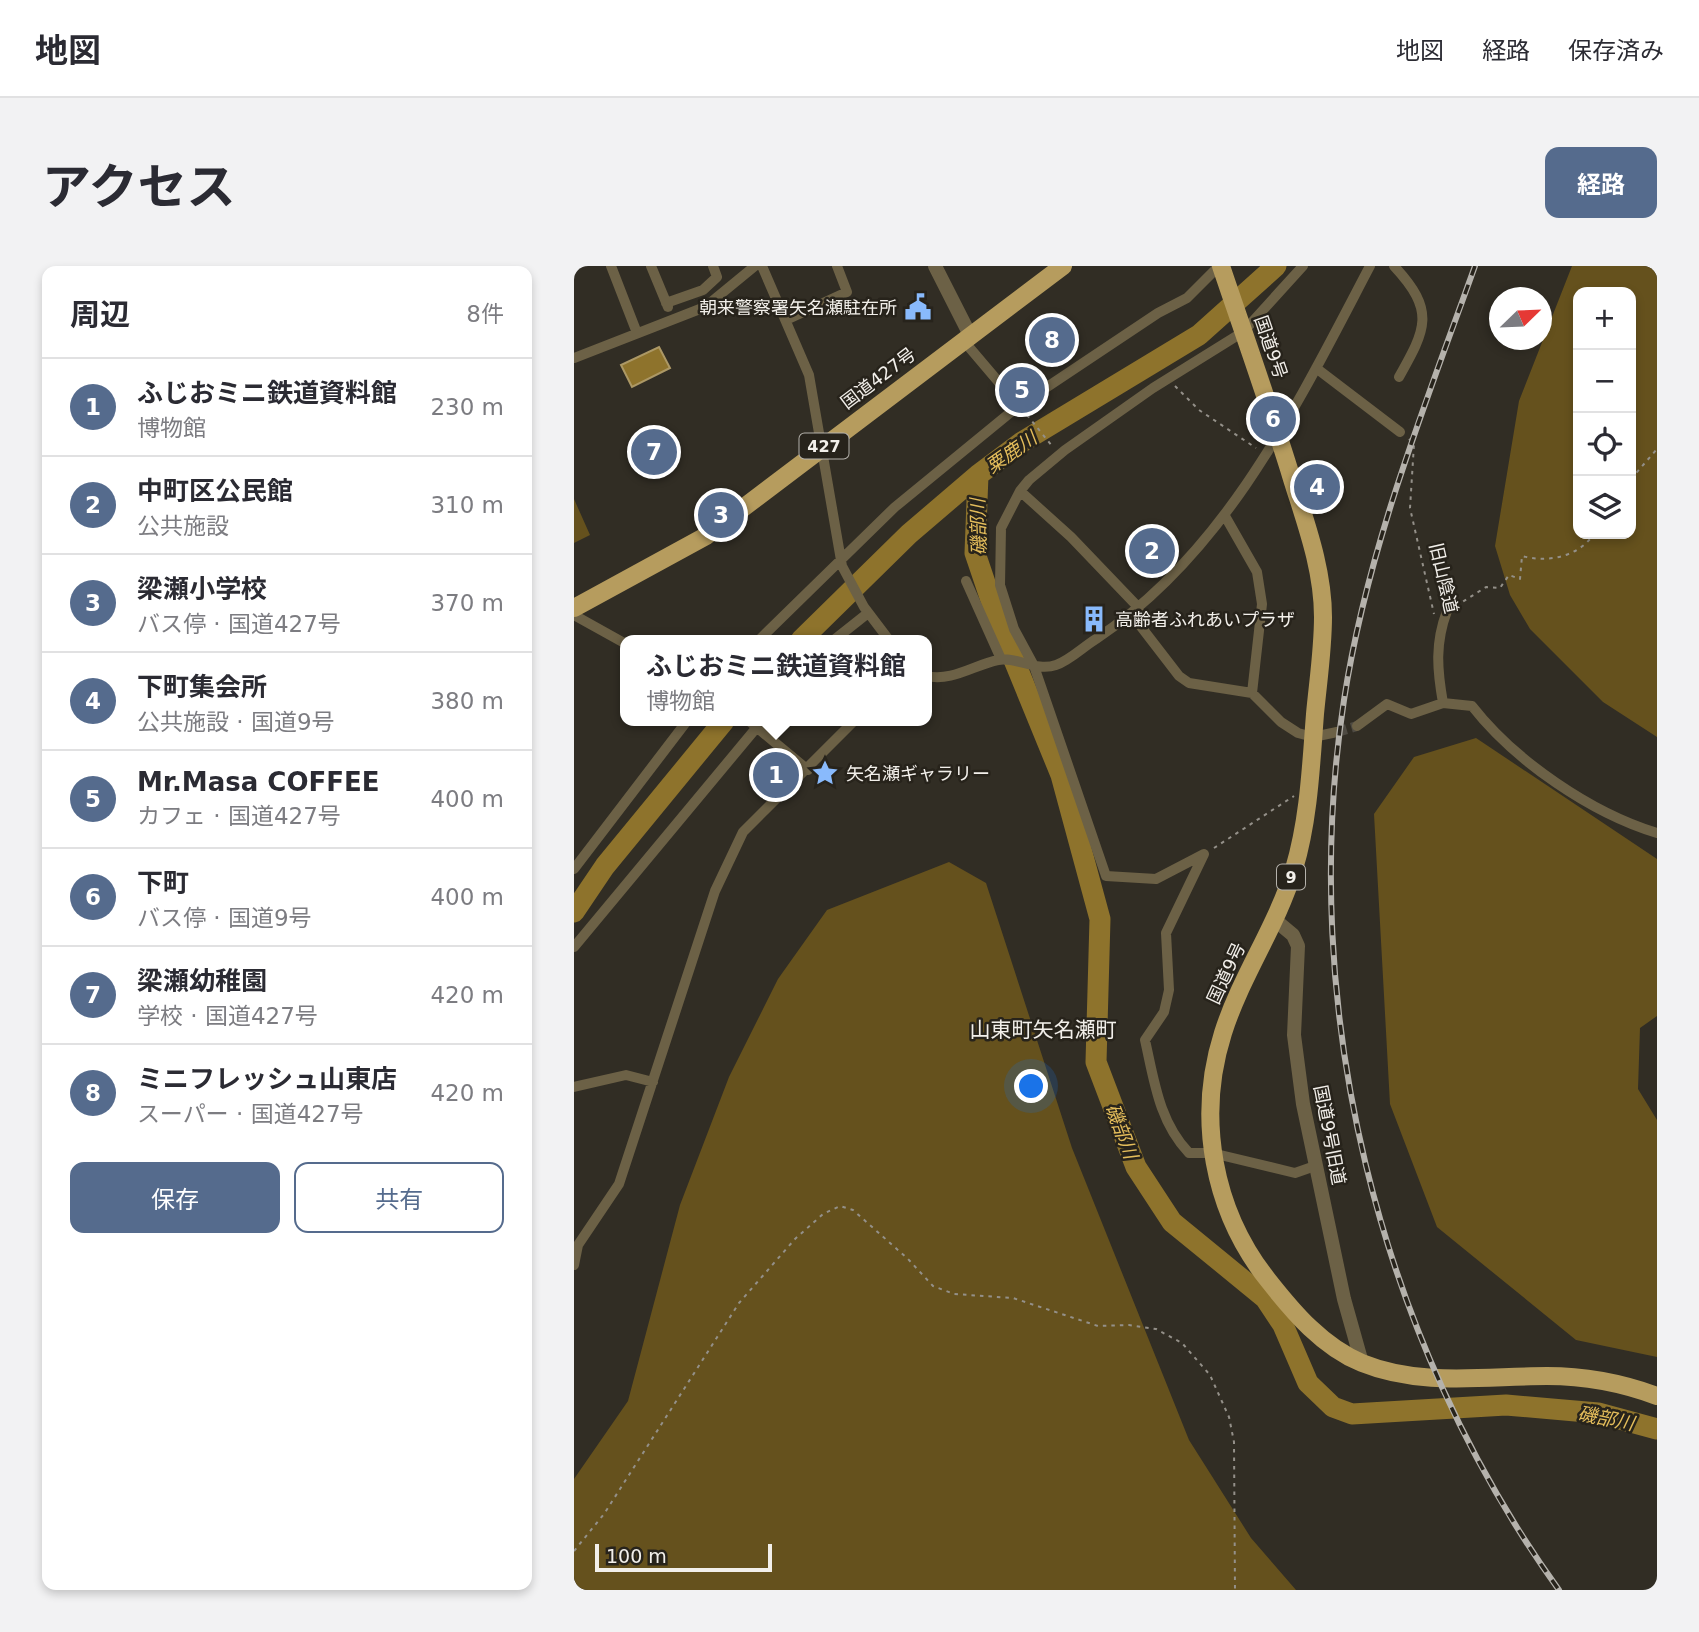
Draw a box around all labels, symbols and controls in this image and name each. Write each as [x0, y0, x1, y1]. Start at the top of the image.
text: 地図 [35, 31, 101, 70]
text: 地図 [1396, 37, 1444, 65]
text: 経路 [1482, 37, 1530, 65]
text: 保存済み [1568, 37, 1664, 65]
button: 経路 [1545, 147, 1657, 218]
text: アクセス [42, 159, 236, 216]
north arrow [1489, 287, 1552, 350]
map controls [1573, 287, 1636, 539]
button: + [1573, 287, 1636, 350]
public building icon: 朝来警察署矢名瀬駐在所 [903, 292, 933, 322]
text: 周辺 [70, 297, 130, 332]
place label: 朝来警察署矢名瀬駐在所 [699, 297, 897, 318]
text: 8件 [466, 301, 504, 327]
street label: 国道9号 [1250, 313, 1292, 381]
pin: 8 [1029, 314, 1075, 366]
street label: 国道427号 [836, 343, 920, 413]
button: − [1573, 350, 1636, 413]
pin: 5 [999, 364, 1045, 416]
text: ふじおミニ鉄道資料館 [137, 378, 397, 408]
pin: 6 [1250, 393, 1296, 445]
text: 1 [85, 394, 101, 420]
text: 230 m [430, 394, 504, 420]
button: locate [1573, 413, 1636, 476]
text: 博物館 [137, 415, 206, 441]
water label: 粟鹿川 [981, 425, 1042, 477]
pin: 7 [631, 426, 677, 478]
road number: 427 [800, 434, 848, 458]
pin: 4 [1294, 461, 1340, 513]
text: 中町区公民館 [137, 476, 293, 506]
button: layers [1573, 476, 1636, 539]
pin: 3 [698, 489, 744, 541]
text: 2 [85, 492, 101, 518]
text: 310 m [430, 492, 504, 518]
water label: 磯部川 [966, 496, 990, 556]
text: 公共施設 [137, 513, 229, 539]
pin: 2 [1129, 525, 1175, 577]
street label: 旧山陰道 [1426, 541, 1462, 615]
text: 梁瀬小学校 [137, 574, 267, 604]
text: 3 [85, 590, 101, 616]
text: 370 m [430, 590, 504, 616]
building icon: 高齢者ふれあいプラザ [1079, 604, 1109, 634]
place label: 高齢者ふれあいプラザ [1115, 609, 1295, 630]
text: バス停 · 国道427号 [137, 611, 341, 637]
popup [620, 635, 932, 726]
text: ふじおミニ鉄道資料館 [646, 651, 906, 681]
text: 下町集会所 [137, 672, 267, 702]
text: 4 [85, 688, 101, 714]
text: 380 m [430, 688, 504, 714]
text: 博物館 [646, 688, 715, 714]
text: 公共施設 · 国道9号 [137, 709, 335, 735]
pin: 1 [753, 749, 799, 801]
place icon: 矢名瀬ギャラリー [810, 758, 840, 788]
place label: 矢名瀬ギャラリー [846, 763, 990, 784]
text: Mr.Masa COFFEE [137, 767, 380, 797]
text: 5 [85, 786, 101, 812]
text: 400 m [430, 786, 504, 812]
text: カフェ · 国道427号 [137, 803, 341, 829]
road number: 9 [1277, 864, 1305, 890]
text: 下町 [137, 868, 189, 898]
text: 6 [85, 884, 101, 910]
text: 400 m [430, 884, 504, 910]
text: バス停 · 国道9号 [137, 905, 312, 931]
street label: 国道9号 [1203, 939, 1249, 1007]
text: 梁瀬幼稚園 [137, 966, 267, 996]
text: 7 [85, 982, 101, 1008]
text: 420 m [430, 982, 504, 1008]
text: 学校 · 国道427号 [137, 1003, 318, 1029]
district label: 山東町矢名瀬町 [970, 1018, 1117, 1042]
text: ミニフレッシュ山東店 [137, 1064, 397, 1094]
your location [1014, 1069, 1048, 1103]
text: 8 [85, 1080, 101, 1106]
text: 420 m [430, 1080, 504, 1106]
street label: 国道9号旧道 [1310, 1083, 1350, 1187]
water label: 磯部川 [1102, 1100, 1143, 1163]
text: スーパー · 国道427号 [137, 1101, 364, 1127]
button: 保存 [70, 1162, 280, 1233]
button: 共有 [294, 1162, 504, 1233]
water label: 磯部川 [1576, 1402, 1638, 1435]
scale bar [595, 1541, 772, 1573]
text: 100 m [606, 1545, 667, 1567]

